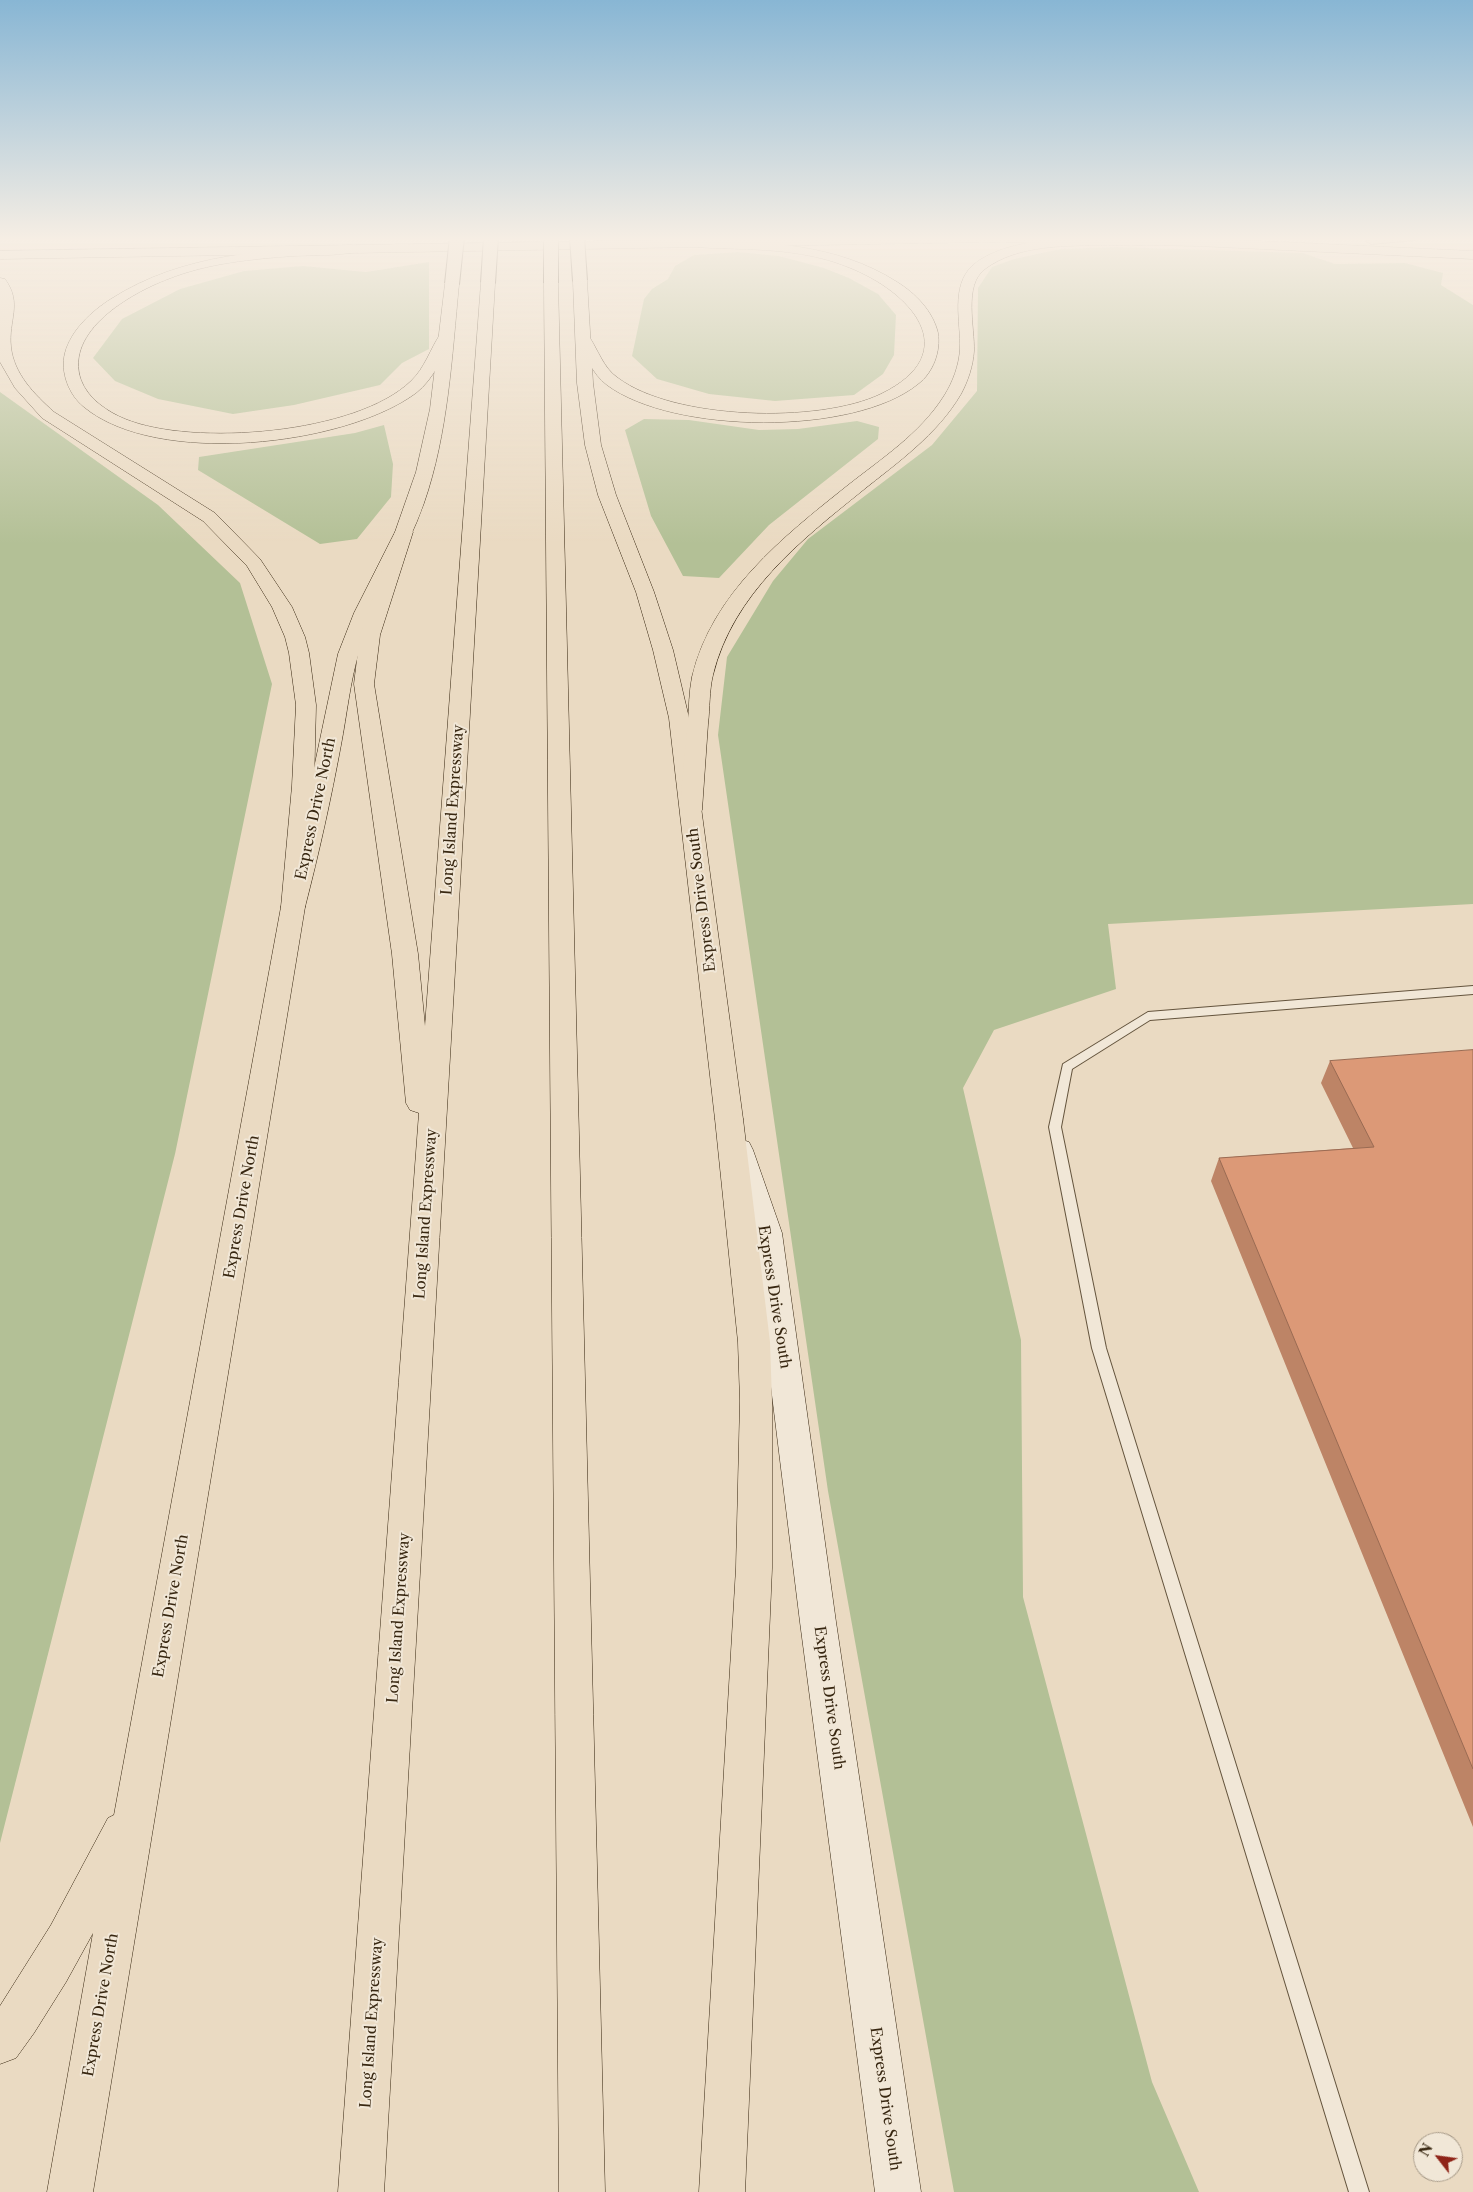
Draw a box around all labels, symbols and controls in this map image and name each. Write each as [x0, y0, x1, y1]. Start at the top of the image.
street label: Long Island Expressway [438, 724, 468, 896]
street label: Express Drive North [292, 736, 340, 882]
street label: Express Drive South [684, 827, 720, 973]
street label: Long Island Expressway [411, 1128, 441, 1300]
street label: Express Drive North [221, 1134, 263, 1280]
street label: Express Drive South [754, 1224, 794, 1370]
street label: Long Island Expressway [384, 1532, 414, 1704]
street label: Express Drive North [150, 1533, 192, 1679]
street label: Express Drive South [810, 1625, 848, 1771]
street label: Express Drive North [80, 1932, 122, 2078]
street label: Long Island Expressway [357, 1937, 387, 2109]
street label: Express Drive South [866, 2026, 904, 2172]
north arrow [1413, 2132, 1463, 2182]
text: N [1415, 2140, 1437, 2160]

